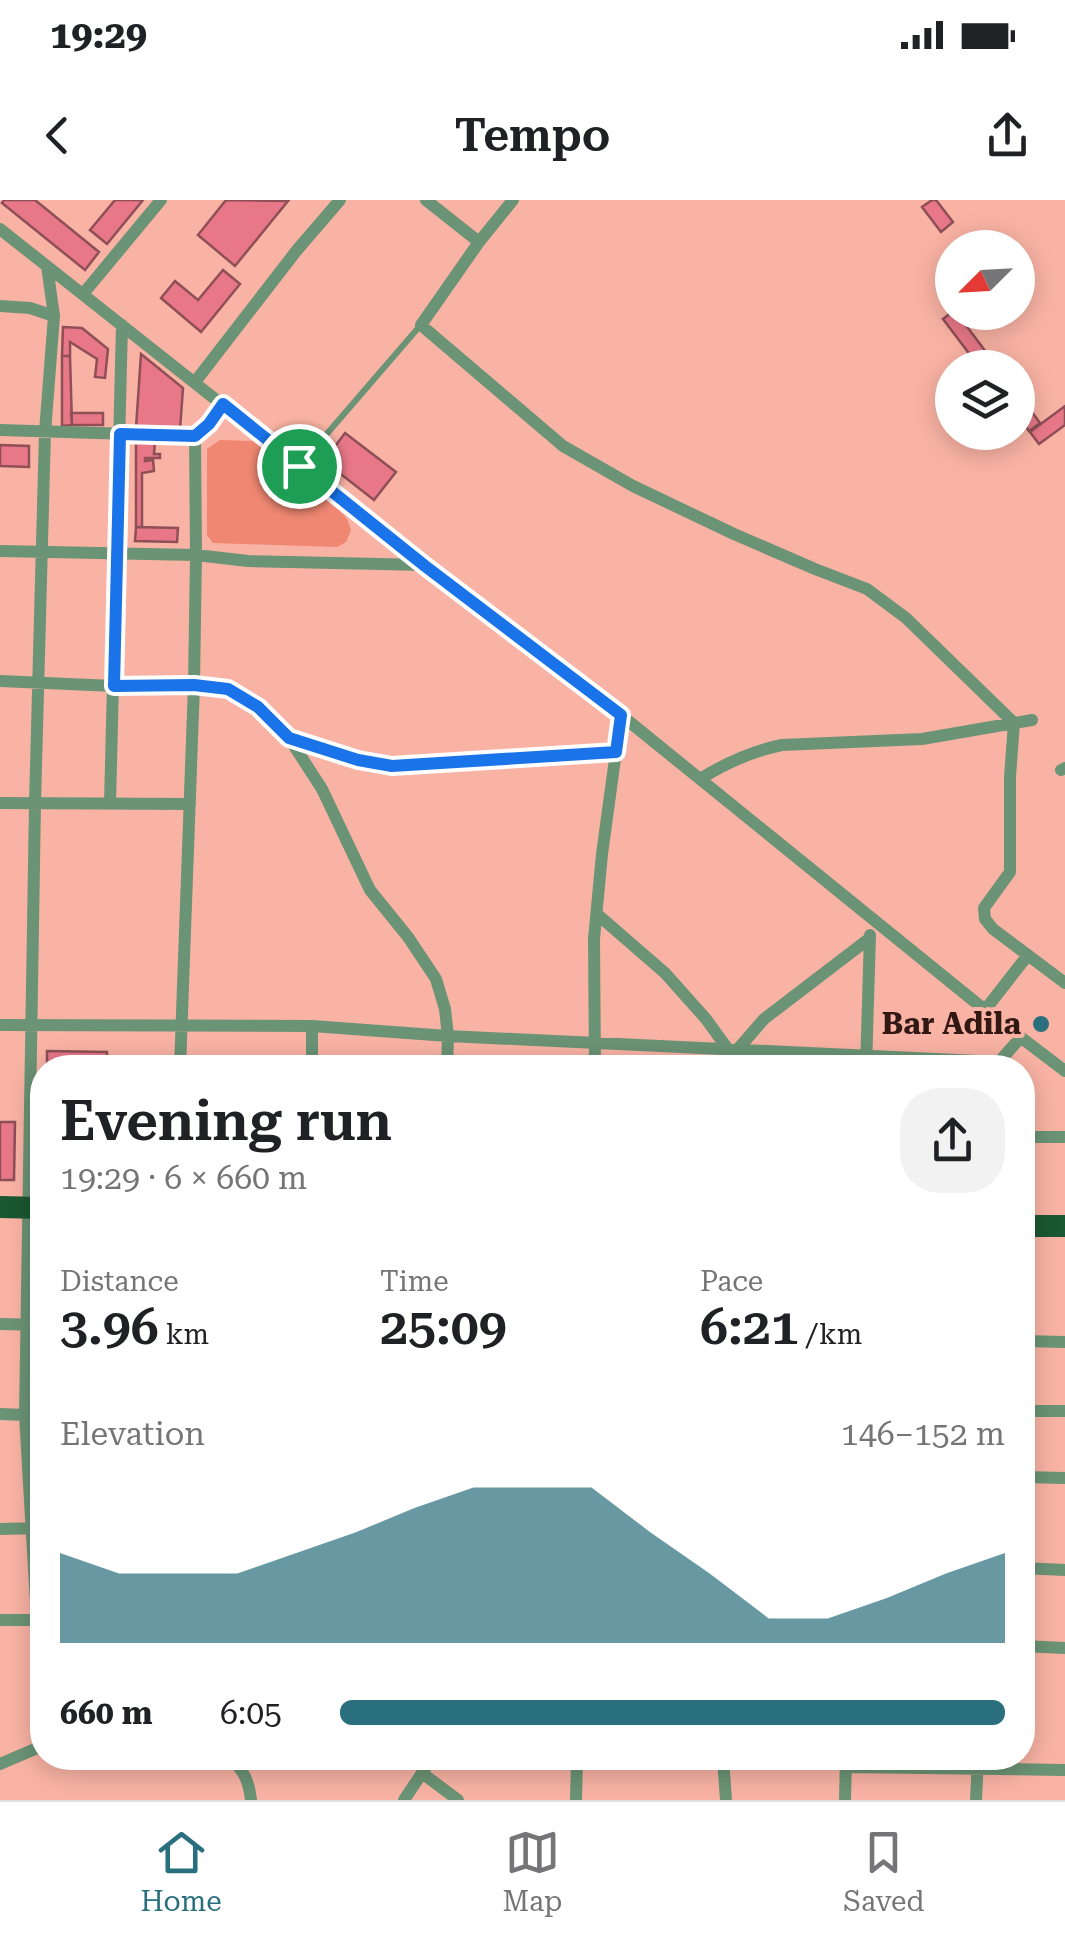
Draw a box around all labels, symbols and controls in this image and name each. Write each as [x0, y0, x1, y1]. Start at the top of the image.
text: 19:29 [50, 13, 147, 57]
icon: back [30, 108, 85, 163]
icon: share [980, 108, 1035, 163]
text: Tempo [455, 109, 610, 162]
north arrow [935, 230, 1035, 330]
map controls [935, 230, 1035, 450]
button: layers [935, 350, 1035, 450]
pin [257, 424, 342, 509]
icon: arrive [272, 439, 327, 494]
place label: Bar Adila [882, 1006, 1021, 1041]
marker: Bar Adila [1030, 1013, 1052, 1035]
button: share [900, 1088, 1005, 1193]
text: Evening run [60, 1089, 392, 1153]
text: 19:29 · 6 × 660 m [60, 1159, 307, 1197]
text: Distance [60, 1265, 179, 1298]
text: Time [380, 1265, 449, 1298]
text: Pace [700, 1265, 763, 1298]
text: 3.96 [60, 1298, 159, 1356]
text: 25:09 [380, 1298, 507, 1356]
text: 6:21 [700, 1298, 799, 1356]
text: km [159, 1318, 209, 1351]
text: /km [799, 1318, 862, 1351]
text: Elevation [60, 1415, 205, 1453]
text: 146–152 m [841, 1415, 1005, 1453]
text: 660 m [60, 1694, 153, 1732]
text: 6:05 [220, 1694, 282, 1732]
tab: Home [140, 1825, 222, 1918]
tab: Map [503, 1825, 562, 1918]
tab: Saved [843, 1825, 925, 1918]

